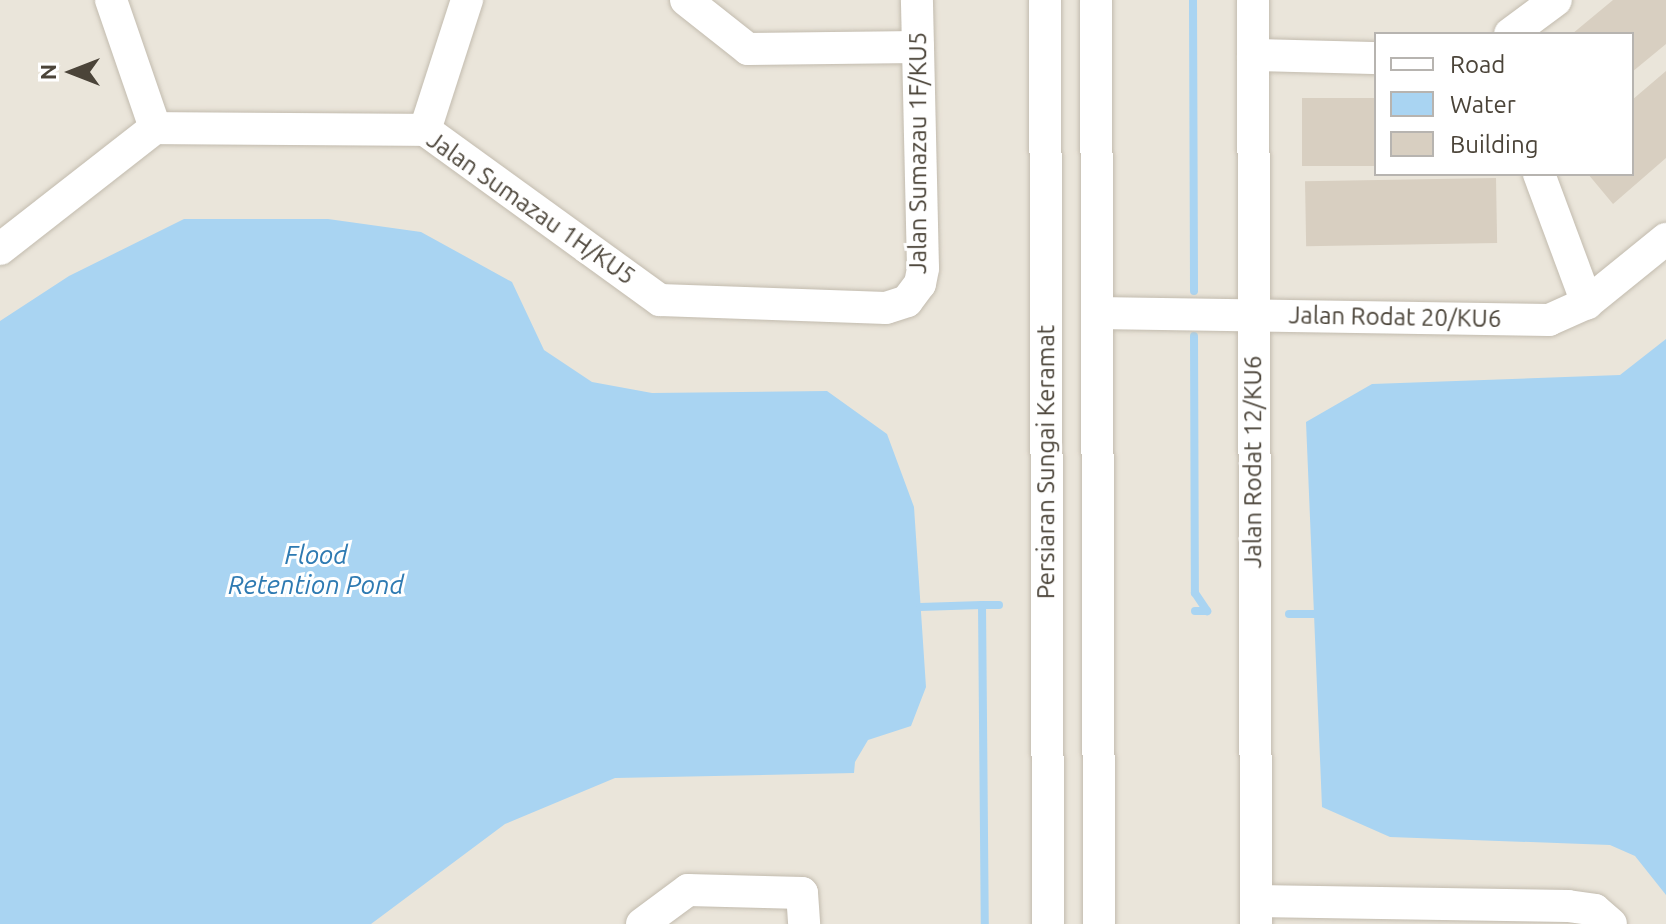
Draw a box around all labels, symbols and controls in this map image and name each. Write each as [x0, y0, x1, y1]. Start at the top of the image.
north arrow [32, 32, 112, 112]
street label: Jalan Sumazau 1F/KU5 [904, 32, 932, 274]
legend [1374, 32, 1634, 176]
text: Road [1450, 51, 1505, 78]
text: N [35, 64, 60, 80]
text: Water [1450, 91, 1516, 118]
street label: Jalan Sumazau 1H/KU5 [421, 125, 641, 291]
text: Building [1450, 131, 1538, 158]
street label: Jalan Rodat 20/KU6 [1288, 301, 1502, 333]
street label: Persiaran Sungai Keramat [1032, 325, 1060, 599]
street label: Jalan Rodat 12/KU6 [1239, 356, 1267, 568]
water label: Flood Retention Pond [228, 539, 404, 600]

